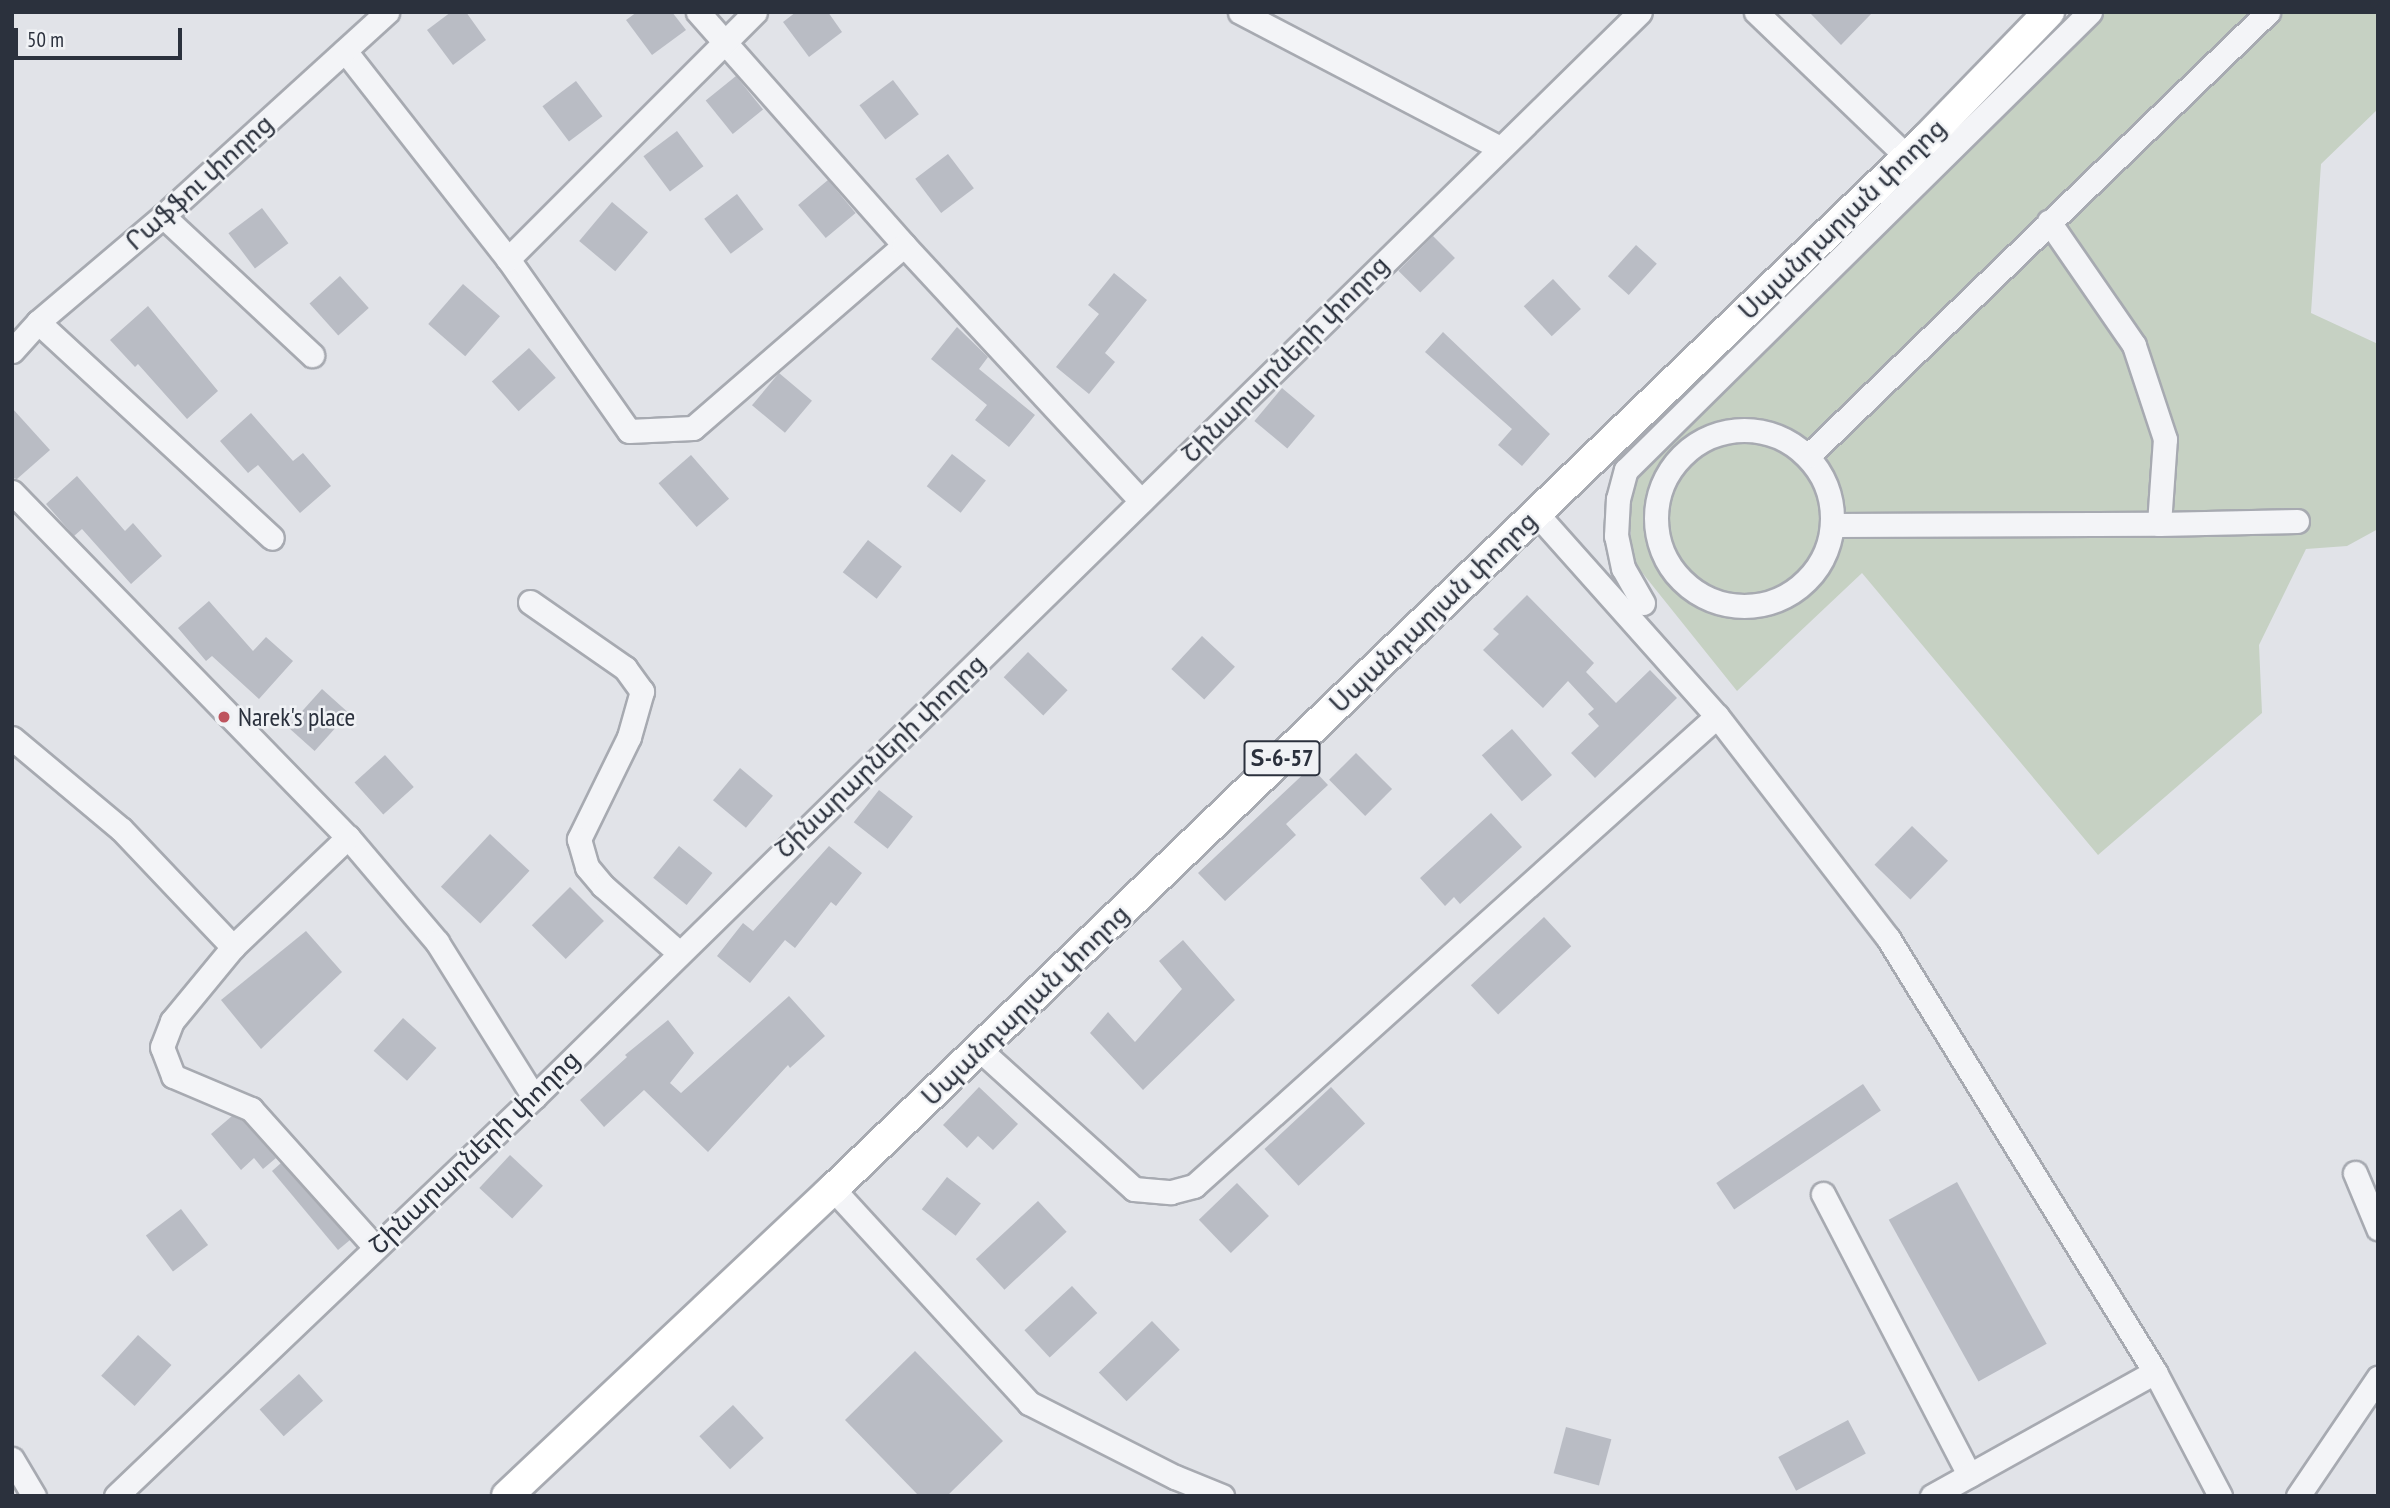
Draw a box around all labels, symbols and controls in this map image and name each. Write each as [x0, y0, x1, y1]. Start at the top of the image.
scale bar [18, 14, 186, 58]
text: 50 m [27, 26, 64, 53]
street label: Րաֆֆու փողոց [119, 107, 279, 257]
street label: Սպանդարյան փողոց [1732, 112, 1952, 326]
street label: Շինարարների փողոց [1175, 249, 1395, 469]
street label: Սպանդարյան փողոց [1323, 505, 1543, 719]
street label: Շինարարների փողոց [768, 647, 992, 865]
place label: Narek's place [238, 701, 355, 733]
marker: Narek's place [216, 709, 232, 725]
road number: Տ-6-57 [1244, 738, 1320, 778]
street label: Սպանդարյան փողոց [915, 898, 1135, 1112]
street label: Շինարարների փողոց [362, 1043, 586, 1261]

